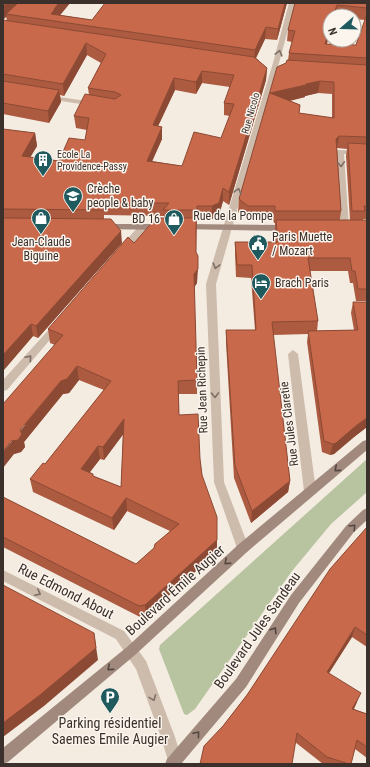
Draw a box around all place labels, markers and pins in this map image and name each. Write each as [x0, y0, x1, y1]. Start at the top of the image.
building icon: Ecole La Providence-Passy [32, 149, 54, 177]
place label: Ecole La Providence-Passy [57, 149, 127, 172]
place label: Crèche people & baby [87, 182, 153, 210]
school or university icon: Crèche people & baby [62, 185, 84, 213]
shop icon: Jean-Claude Biguine [30, 207, 52, 235]
shop icon: BD 16 [163, 208, 185, 236]
place label: BD 16 [132, 212, 160, 226]
place label: Paris Muette / Mozart [272, 230, 333, 258]
public building icon: Paris Muette / Mozart [247, 233, 269, 261]
place label: Jean-Claude Biguine [12, 235, 71, 263]
hotel icon: Brach Paris [250, 272, 272, 300]
place label: Brach Paris [275, 276, 329, 290]
parking icon: Parking résidentiel Saemes Emile Augier [99, 686, 121, 714]
place label: Parking résidentiel Saemes Emile Augier [52, 715, 168, 747]

